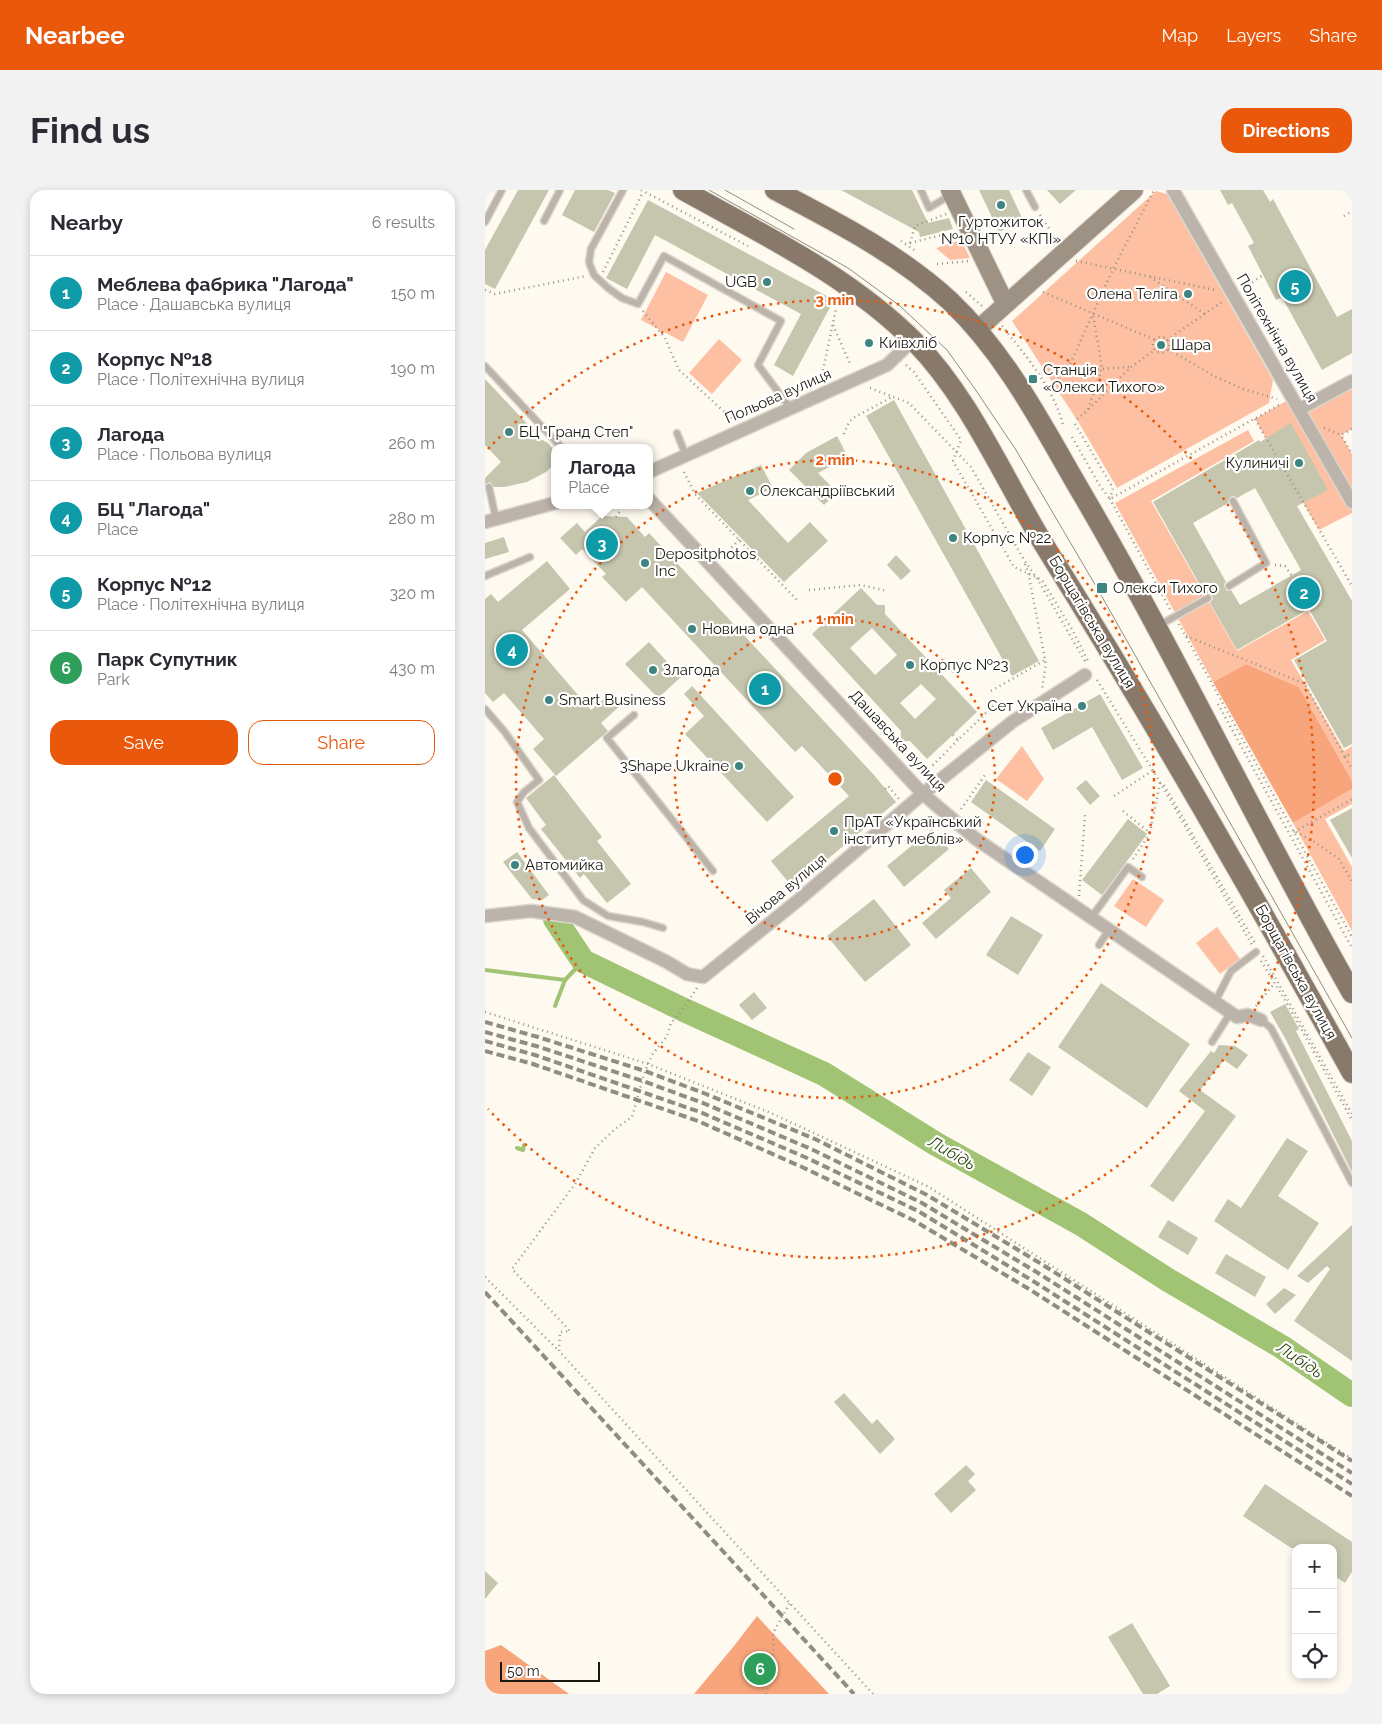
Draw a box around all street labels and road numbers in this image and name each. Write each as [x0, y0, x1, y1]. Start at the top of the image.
street label: Політехнічна вулиця [1233, 270, 1321, 406]
street label: Польова вулиця [722, 364, 834, 428]
street label: Борщагівська вулиця [1045, 553, 1139, 691]
street label: Дашавська вулиця [846, 686, 950, 796]
street label: Вічова вулиця [742, 850, 830, 928]
street label: Борщагівська вулиця [1251, 902, 1341, 1042]

